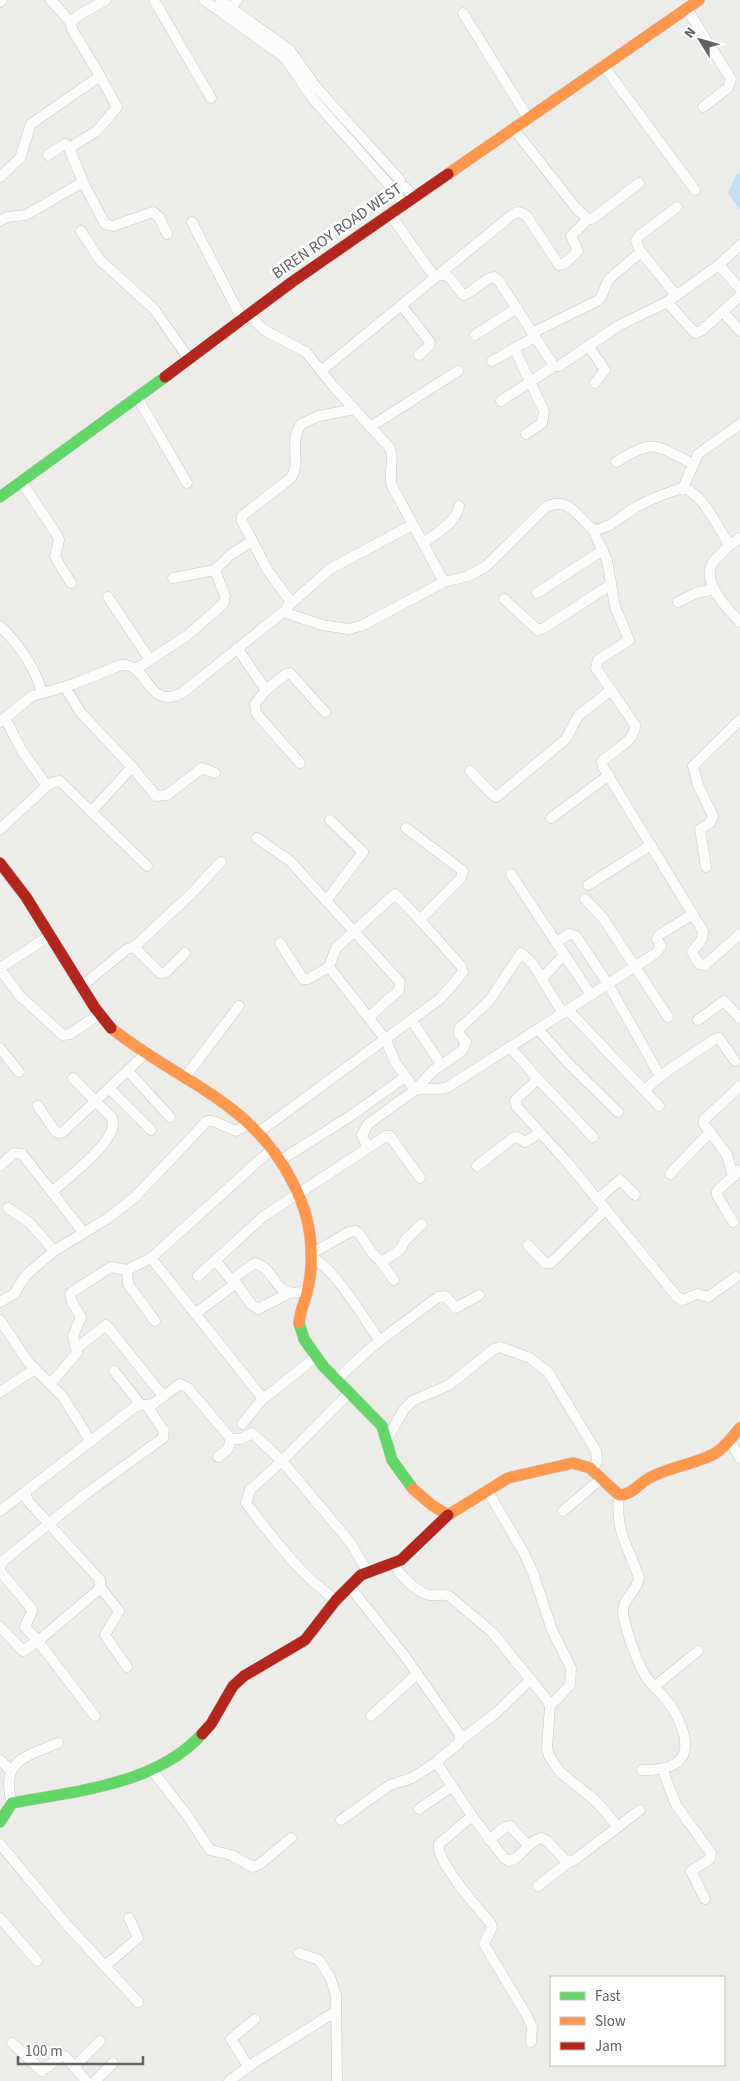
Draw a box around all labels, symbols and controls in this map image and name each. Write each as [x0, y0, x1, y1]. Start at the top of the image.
north arrow [675, 15, 725, 65]
text: N [680, 23, 701, 43]
street label: BIREN ROY ROAD WEST [268, 178, 407, 284]
legend [550, 1976, 725, 2066]
text: Fast [595, 1986, 621, 2007]
text: Slow [595, 2011, 626, 2032]
scale bar [18, 2034, 142, 2066]
text: Jam [595, 2036, 622, 2057]
text: 100 m [25, 2041, 63, 2062]

